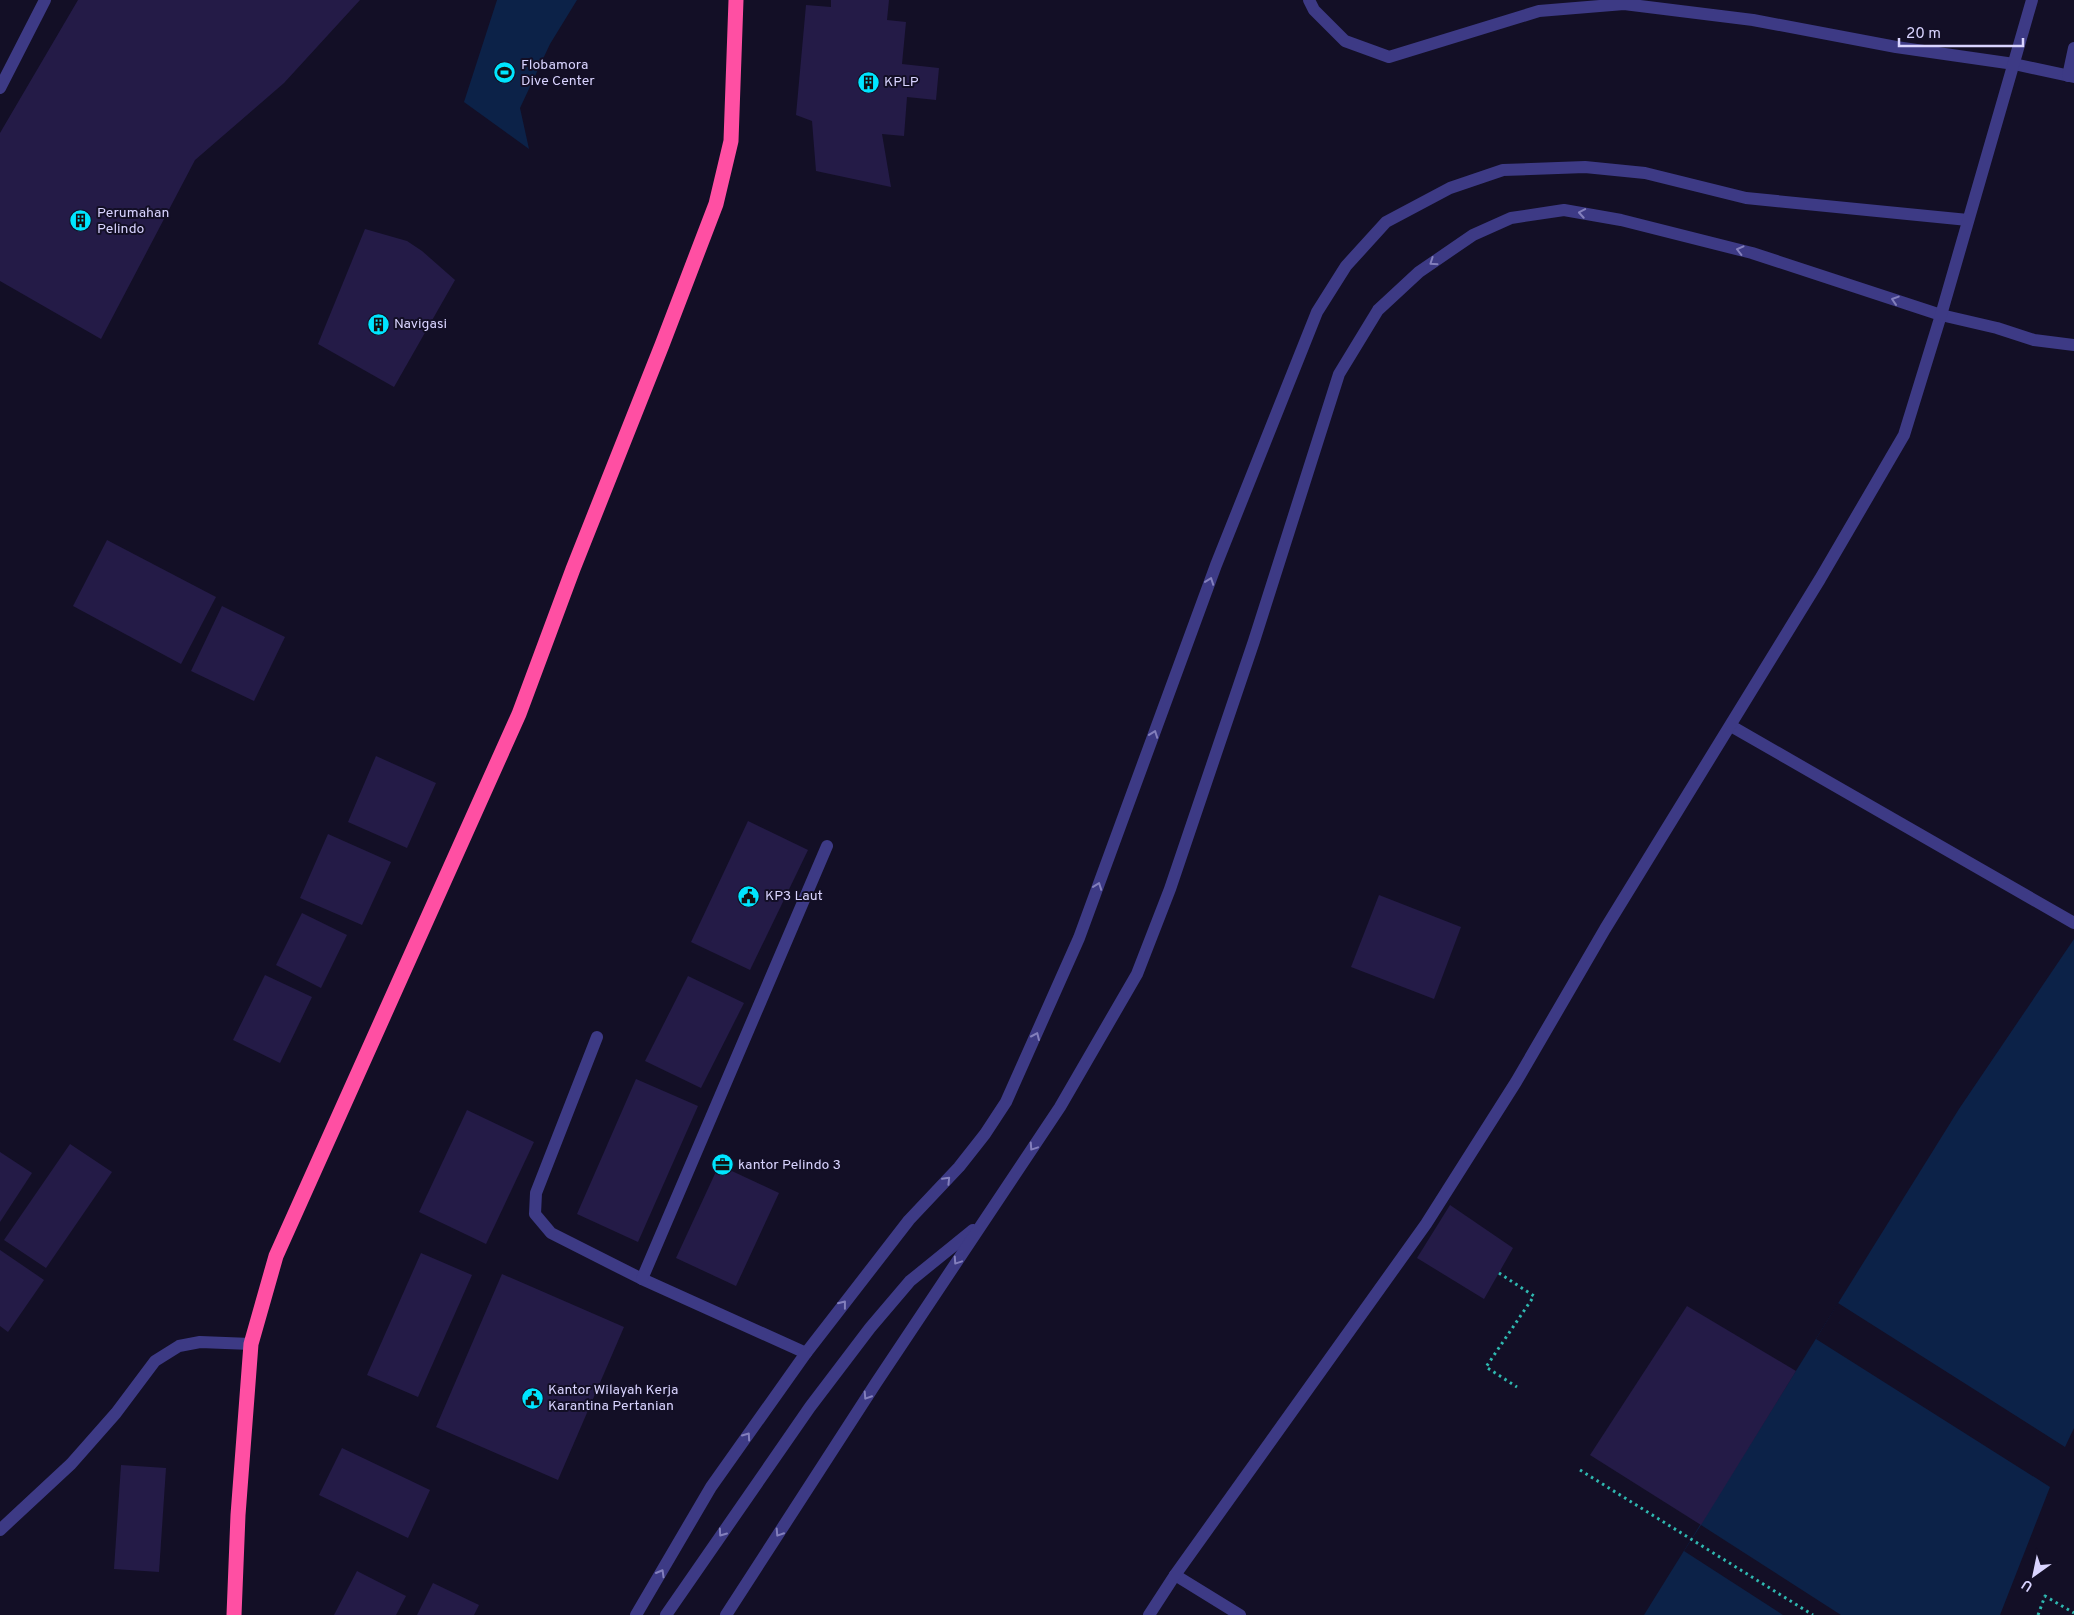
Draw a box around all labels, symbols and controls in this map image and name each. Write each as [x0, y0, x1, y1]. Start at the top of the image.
scale bar [1899, 15, 2023, 47]
text: 20 m [1906, 25, 1941, 44]
place label: Flobamora Dive Center [521, 57, 595, 90]
sports icon: Flobamora Dive Center [493, 61, 517, 85]
building icon: KPLP [856, 70, 880, 94]
place label: KPLP [884, 74, 919, 91]
place label: Perumahan Pelindo [97, 205, 170, 238]
building icon: Perumahan Pelindo [69, 209, 93, 233]
one-way arrow [1578, 209, 1587, 219]
one-way arrow [1736, 245, 1745, 256]
one-way arrow [1429, 256, 1438, 265]
one-way arrow [1891, 295, 1900, 305]
building icon: Navigasi [366, 312, 390, 336]
place label: Navigasi [394, 316, 447, 333]
one-way arrow [1204, 577, 1214, 586]
one-way arrow [1148, 730, 1158, 738]
one-way arrow [1092, 882, 1102, 891]
public building icon: KP3 Laut [737, 884, 761, 908]
place label: KP3 Laut [765, 888, 823, 905]
one-way arrow [1029, 1032, 1040, 1041]
one-way arrow [1030, 1142, 1039, 1151]
office icon: kantor Pelindo 3 [710, 1153, 734, 1177]
place label: kantor Pelindo 3 [738, 1157, 841, 1174]
one-way arrow [941, 1176, 950, 1185]
one-way arrow [954, 1255, 963, 1265]
one-way arrow [838, 1301, 847, 1310]
place label: Kantor Wilayah Kerja Karantina Pertanian [548, 1382, 678, 1415]
public building icon: Kantor Wilayah Kerja Karantina Pertanian [520, 1386, 544, 1410]
one-way arrow [864, 1391, 873, 1400]
one-way arrow [741, 1432, 751, 1441]
one-way arrow [719, 1527, 728, 1537]
one-way arrow [776, 1527, 785, 1537]
north arrow [2009, 1550, 2059, 1600]
one-way arrow [654, 1569, 664, 1578]
text: U [2019, 1575, 2037, 1594]

